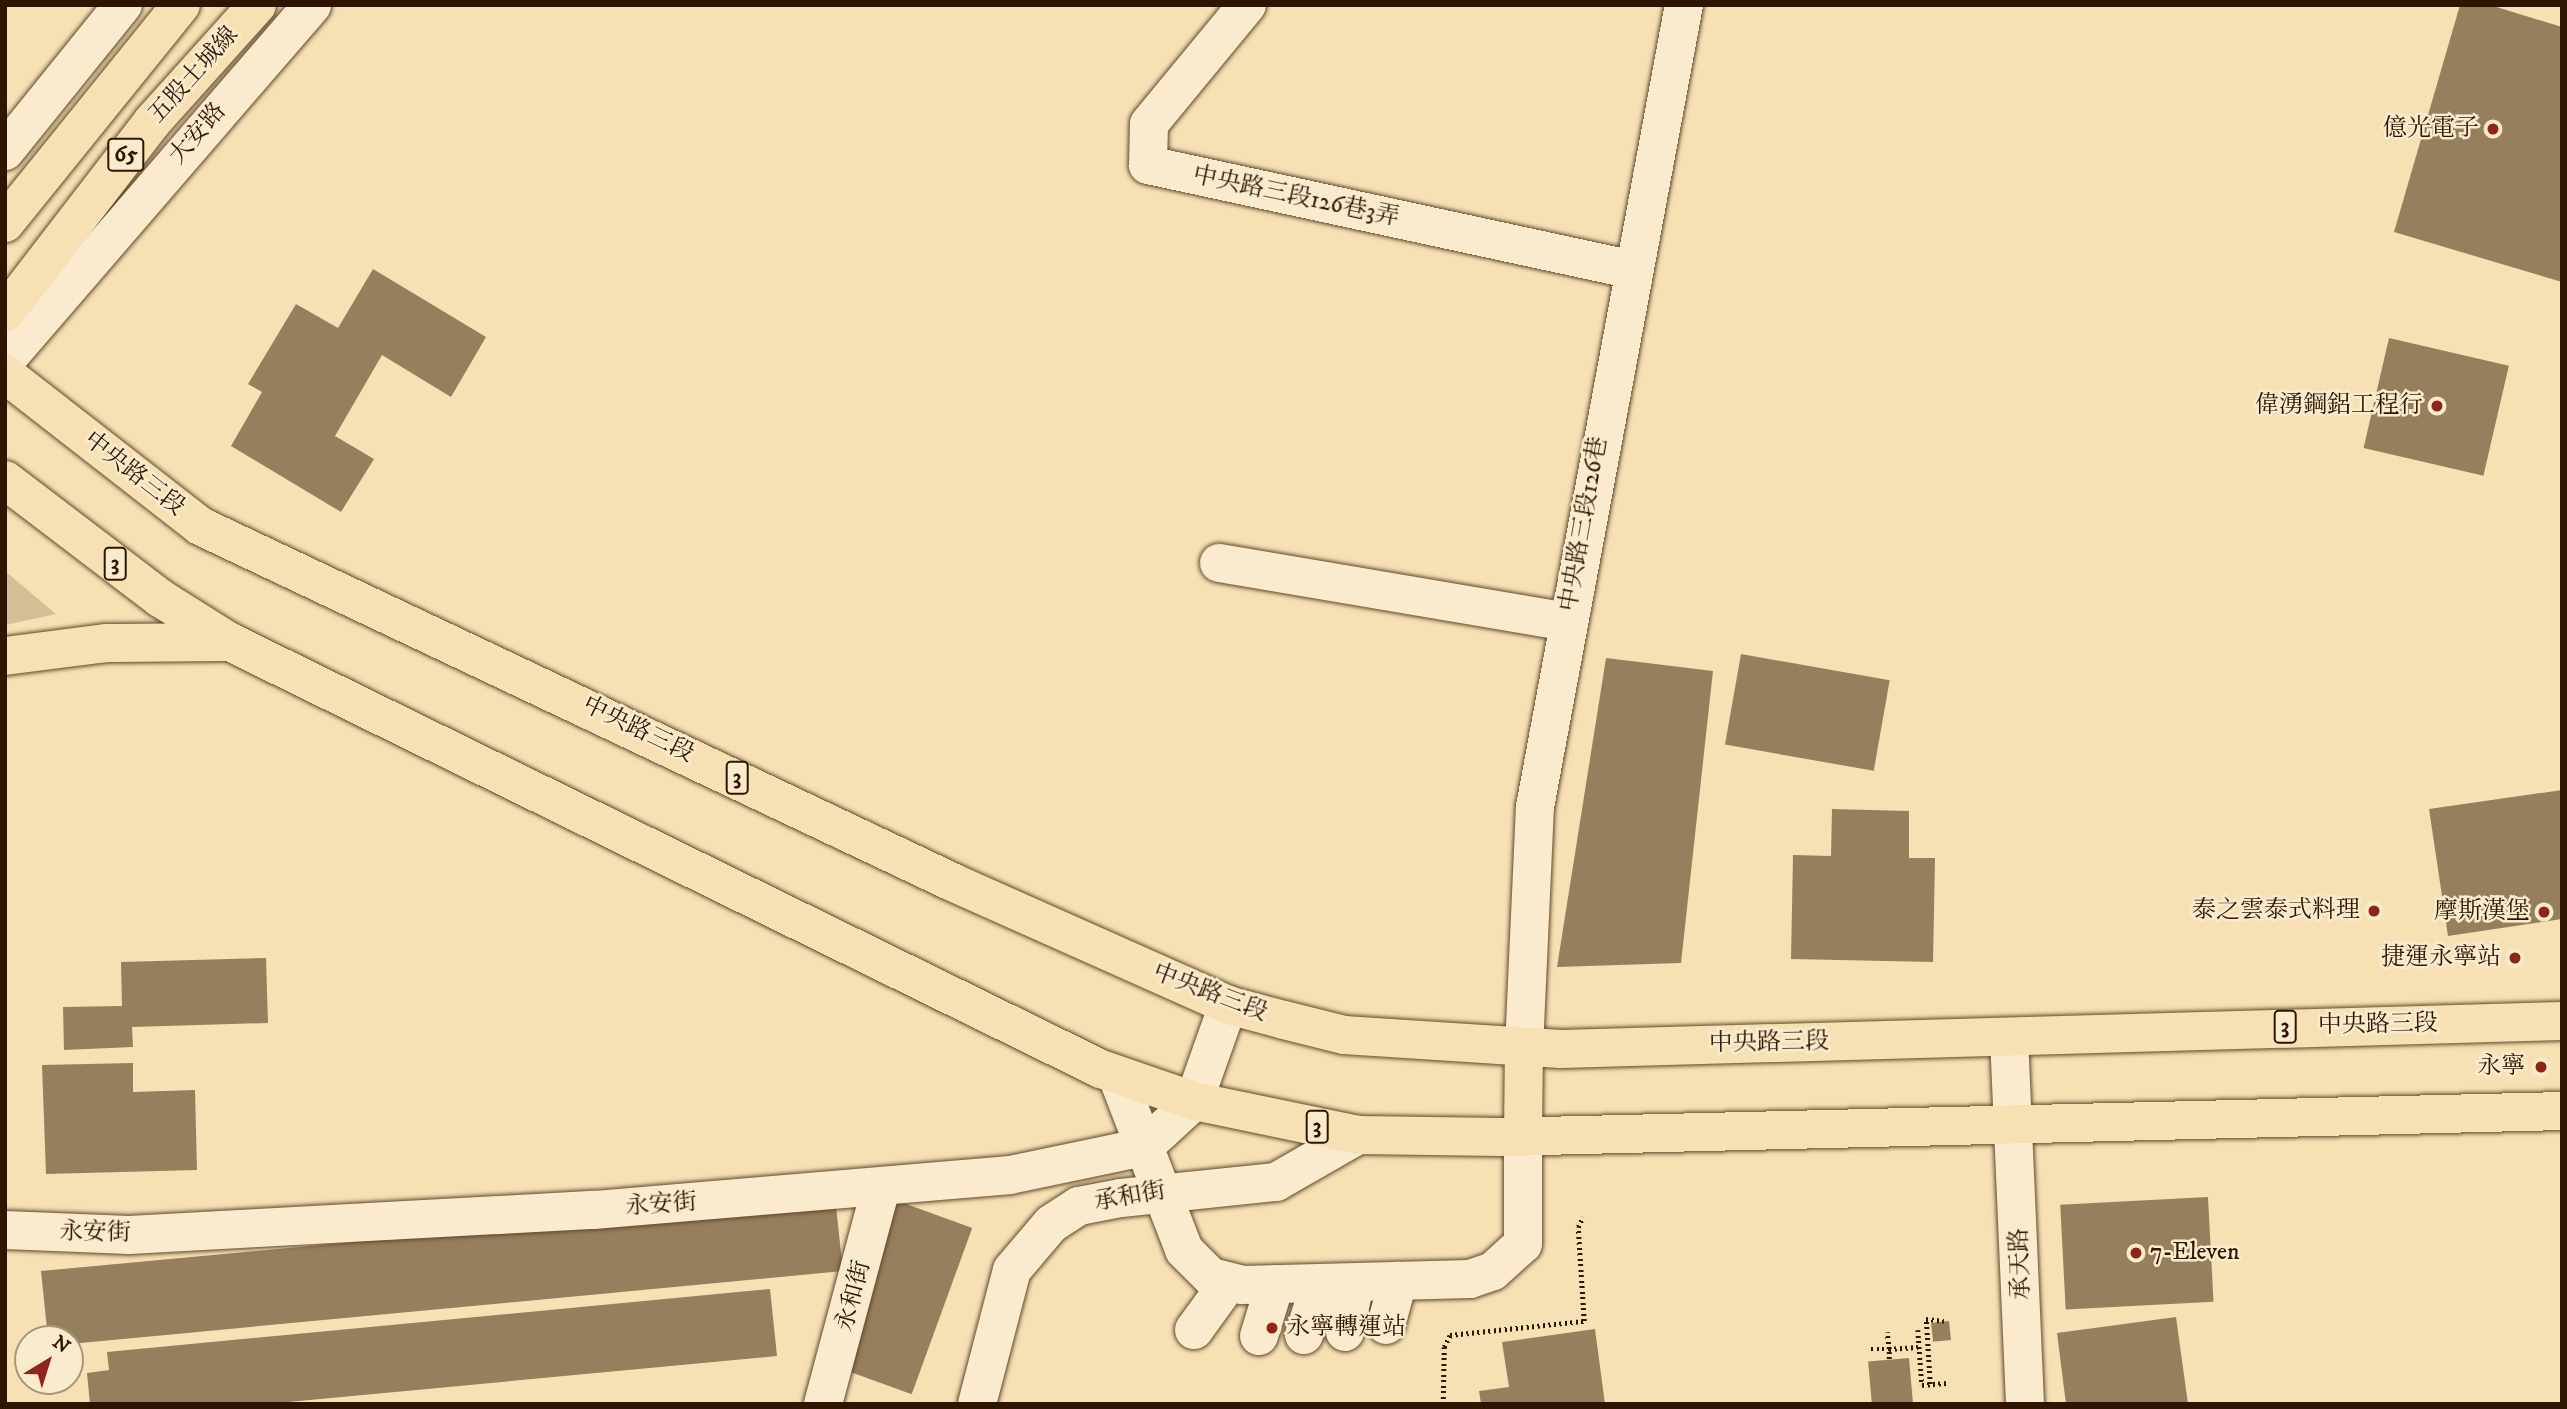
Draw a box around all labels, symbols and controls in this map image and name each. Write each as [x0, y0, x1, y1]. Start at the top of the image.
street label: 五股土城線 [143, 21, 245, 129]
street label: 大安路 [164, 97, 232, 171]
place label: 億光電子 [2383, 115, 2479, 143]
marker: 億光電子 [2485, 121, 2501, 137]
road number: 65 [107, 136, 145, 174]
street label: 中央路三段126巷3弄 [1190, 161, 1402, 233]
place label: 偉湧鋼鋁工程行 [2255, 392, 2423, 420]
marker: 偉湧鋼鋁工程行 [2429, 398, 2445, 414]
street label: 中央路三段 [78, 426, 190, 522]
street label: 中央路三段126巷 [1554, 434, 1614, 614]
road number: 3 [103, 544, 127, 584]
street label: 中央路三段 [578, 691, 698, 769]
road number: 3 [725, 758, 749, 798]
place label: 泰之雲泰式料理 [2192, 897, 2360, 925]
place label: 摩斯漢堡 [2434, 898, 2530, 926]
marker: 泰之雲泰式料理 [2366, 903, 2382, 919]
marker: 摩斯漢堡 [2536, 904, 2552, 920]
place label: 捷運永寧站 [2381, 944, 2501, 972]
marker: 捷運永寧站 [2507, 950, 2523, 966]
street label: 中央路三段 [1149, 958, 1271, 1028]
road number: 3 [2273, 1008, 2297, 1046]
street label: 中央路三段 [2318, 1010, 2438, 1040]
street label: 中央路三段 [1709, 1028, 1829, 1058]
place label: 永寧 [2477, 1053, 2525, 1081]
marker: 永寧 [2531, 1057, 2551, 1077]
road number: 3 [1305, 1108, 1329, 1146]
street label: 承和街 [1092, 1177, 1168, 1217]
street label: 永安街 [624, 1188, 698, 1222]
street label: 永安街 [59, 1218, 131, 1248]
street label: 承天路 [2005, 1228, 2037, 1300]
place label: 7-Eleven [2150, 1239, 2239, 1267]
marker: 7-Eleven [2128, 1245, 2144, 1261]
street label: 永和街 [831, 1257, 877, 1335]
place label: 永寧轉運站 [1286, 1314, 1406, 1342]
marker: 永寧轉運站 [1264, 1320, 1280, 1336]
north arrow [14, 1325, 84, 1395]
text: N [48, 1331, 74, 1358]

